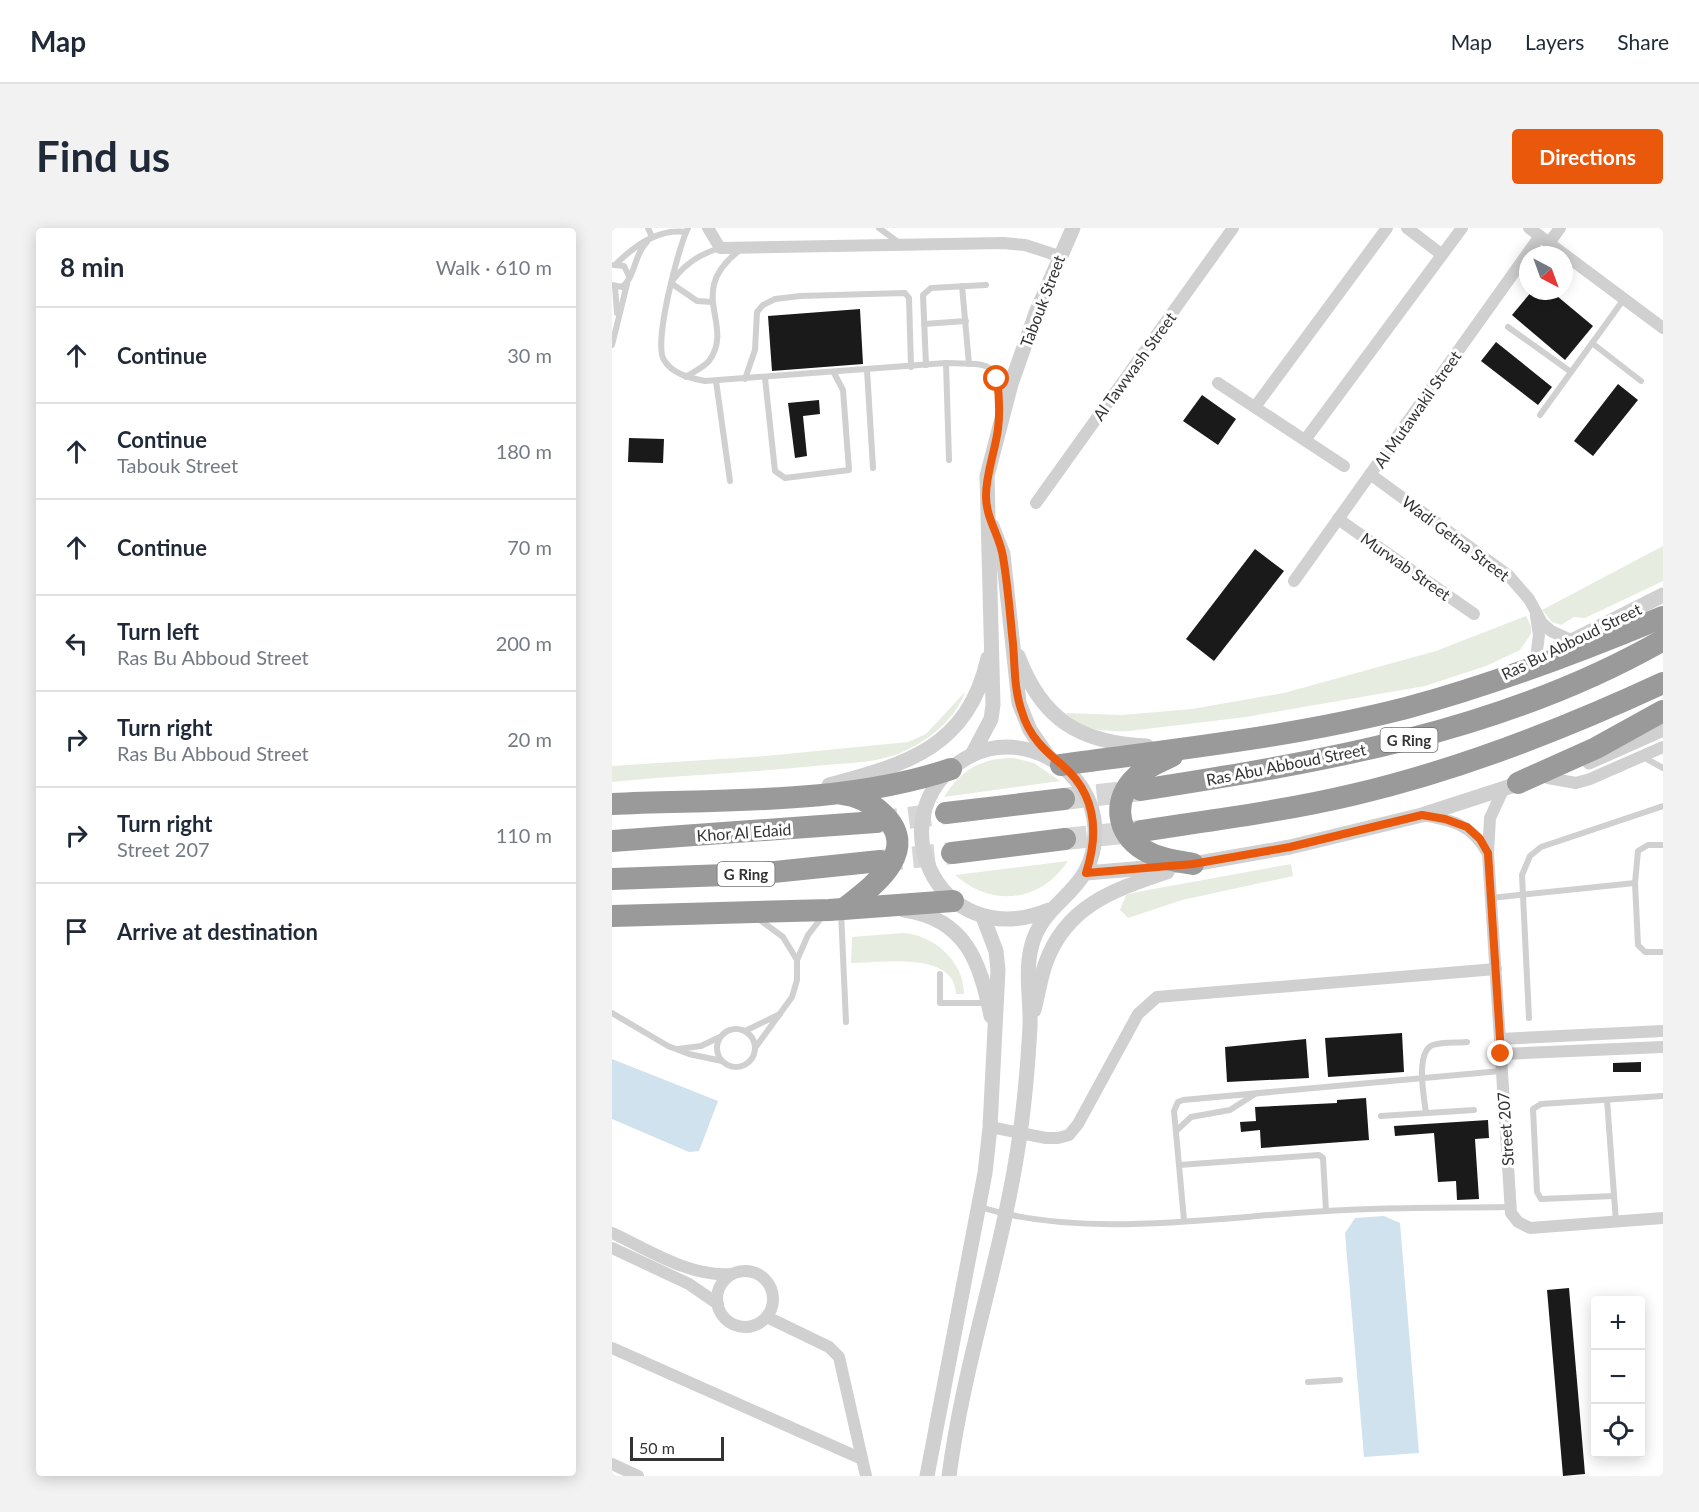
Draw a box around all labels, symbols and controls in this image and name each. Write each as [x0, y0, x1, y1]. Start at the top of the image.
text: Map [30, 24, 86, 58]
text: Map [1451, 29, 1492, 54]
text: Layers [1525, 29, 1584, 54]
text: Share [1617, 29, 1669, 54]
button: Directions [1512, 129, 1663, 184]
text: Find us [36, 131, 170, 181]
north arrow [1519, 246, 1573, 300]
text: 8 min [60, 251, 124, 283]
street label: Tabouk Street [1016, 252, 1068, 350]
text: Walk · 610 m [436, 255, 552, 279]
street label: Al Tawwash Street [1088, 308, 1180, 424]
icon: ahead [60, 339, 93, 372]
text: Continue [117, 342, 207, 369]
text: 30 m [507, 343, 552, 367]
street label: Al Mutawakil Street [1370, 347, 1465, 471]
route start [983, 365, 1009, 391]
text: Continue [117, 426, 207, 453]
icon: ahead [60, 435, 93, 468]
text: 180 m [496, 439, 552, 463]
text: Tabouk Street [117, 453, 238, 477]
street label: Wadi Getna Street [1399, 491, 1514, 585]
street label: Murwab Street [1358, 528, 1455, 604]
icon: ahead [60, 531, 93, 564]
text: Continue [117, 534, 207, 561]
text: 70 m [507, 535, 552, 559]
street label: Ras Bu Abboud Street [1498, 599, 1644, 683]
text: Turn left [117, 618, 199, 645]
icon: left [60, 627, 93, 660]
text: 200 m [496, 631, 552, 655]
text: Ras Bu Abboud Street [117, 645, 309, 669]
text: Turn right [117, 714, 212, 741]
icon: right [60, 723, 93, 756]
text: 20 m [507, 727, 552, 751]
road number: G Ring [1380, 728, 1438, 752]
street label: Ras Abu Abboud Street [1204, 739, 1368, 789]
text: Ras Bu Abboud Street [117, 741, 309, 765]
text: Turn right [117, 810, 212, 837]
icon: right [60, 819, 93, 852]
street label: Khor Al Edaid [696, 819, 792, 845]
text: 110 m [496, 823, 552, 847]
text: Street 207 [117, 837, 210, 861]
road number: G Ring [718, 862, 774, 886]
icon: arrive [60, 915, 93, 948]
text: Arrive at destination [117, 918, 318, 945]
route end [1487, 1040, 1513, 1066]
street label: Street 207 [1493, 1091, 1517, 1167]
map controls [1591, 1296, 1645, 1458]
button: + [1591, 1296, 1645, 1350]
button: − [1591, 1350, 1645, 1404]
button: locate [1591, 1404, 1645, 1458]
scale bar [630, 1434, 724, 1462]
text: 50 m [639, 1438, 675, 1457]

